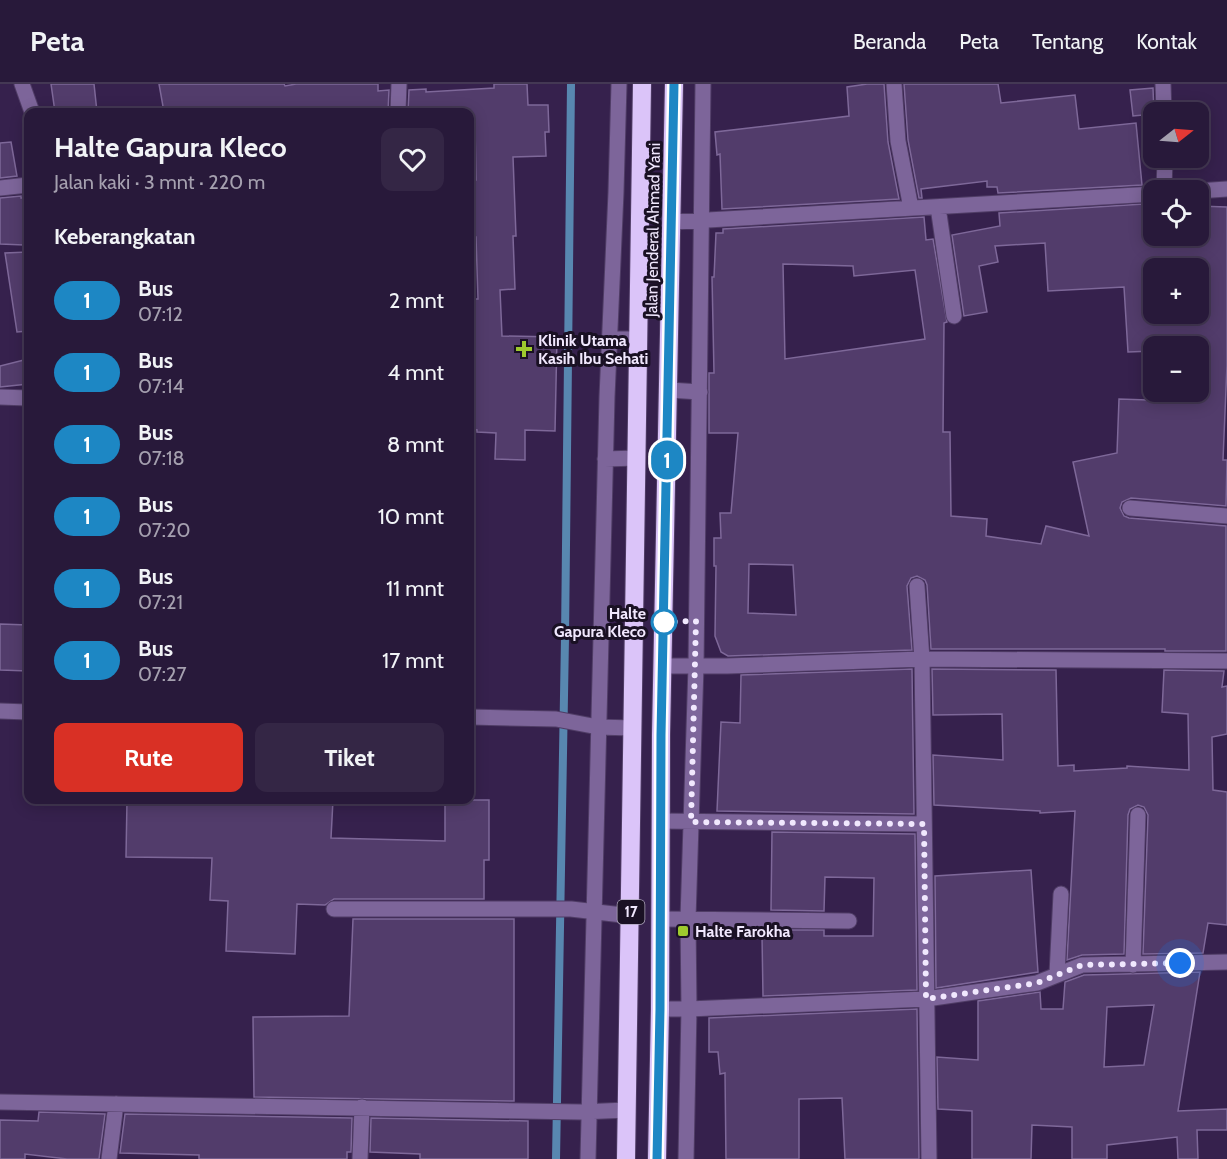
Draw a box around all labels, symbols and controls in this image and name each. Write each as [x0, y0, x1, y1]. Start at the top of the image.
text: Peta [30, 24, 84, 58]
text: Beranda [853, 29, 926, 54]
text: Peta [959, 29, 999, 54]
text: Tentang [1032, 29, 1103, 54]
text: Kontak [1136, 29, 1197, 54]
north arrow [1143, 102, 1209, 168]
map controls [1143, 102, 1209, 402]
button: heart [381, 128, 444, 191]
text: Halte Gapura Kleco [54, 130, 287, 164]
street label: Jalan Jenderal Ahmad Yani [642, 143, 664, 318]
text: Jalan kaki · 3 mnt · 220 m [54, 170, 265, 194]
button: locate [1143, 180, 1209, 246]
text: Keberangkatan [54, 223, 196, 250]
button: + [1143, 258, 1209, 324]
text: Bus [138, 275, 173, 302]
text: 2 mnt [389, 287, 444, 314]
text: 1 [83, 288, 91, 313]
text: 07:12 [138, 302, 183, 326]
place label: Klinik Utama Kasih Ibu Sehati [538, 331, 648, 368]
button: − [1143, 336, 1209, 402]
marker: Klinik Utama Kasih Ibu Sehati [515, 340, 533, 358]
text: Bus [138, 347, 173, 374]
text: 4 mnt [388, 359, 444, 386]
text: 1 [83, 360, 91, 385]
text: 07:14 [138, 374, 184, 398]
text: Bus [138, 419, 173, 446]
text: 8 mnt [387, 431, 444, 458]
text: 1 [83, 432, 91, 457]
line badge: 1 [648, 440, 686, 479]
text: 07:18 [138, 446, 185, 470]
text: 1 [663, 448, 671, 473]
text: Bus [138, 491, 173, 518]
text: 10 mnt [378, 503, 444, 530]
text: 1 [83, 504, 91, 529]
text: 07:20 [138, 518, 190, 542]
text: Bus [138, 563, 173, 590]
text: 11 mnt [386, 575, 444, 602]
text: 1 [83, 576, 91, 601]
text: 07:21 [138, 590, 183, 614]
place label: Halte Gapura Kleco [554, 604, 646, 641]
marker: Halte Gapura Kleco [651, 609, 677, 635]
text: Bus [138, 635, 173, 662]
text: 17 mnt [382, 647, 444, 674]
text: 1 [83, 648, 91, 673]
text: 07:27 [138, 662, 187, 686]
button: Rute [54, 723, 243, 792]
button: Tiket [255, 723, 444, 792]
road number: 17 [618, 900, 644, 924]
place label: Halte Farokha [695, 922, 791, 941]
marker: Halte Farokha [676, 924, 690, 938]
your location [1165, 948, 1195, 978]

